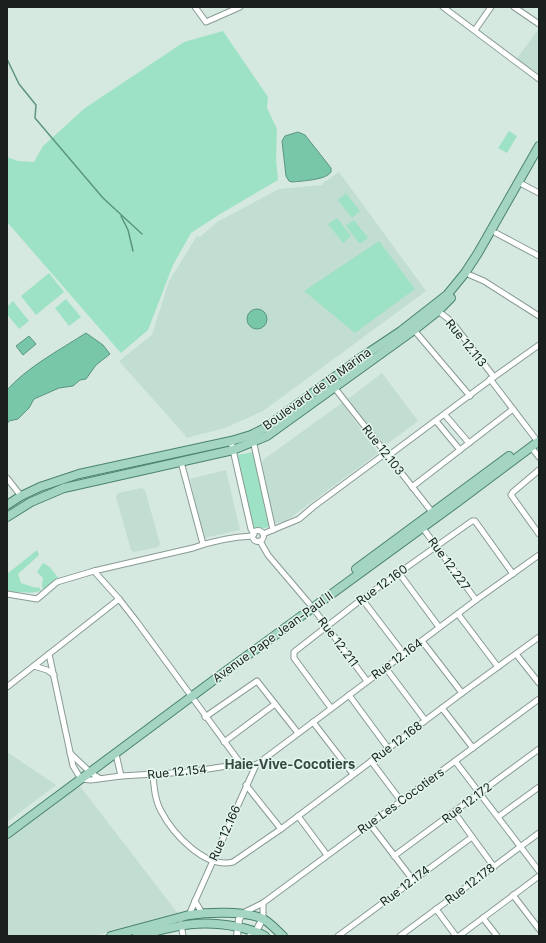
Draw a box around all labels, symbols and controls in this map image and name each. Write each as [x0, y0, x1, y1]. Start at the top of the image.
street label: Rue 12.113 [443, 316, 490, 370]
street label: Boulevard de la Marina [260, 344, 374, 433]
street label: Rue 12.103 [359, 422, 408, 478]
street label: Rue 12.227 [425, 534, 474, 593]
street label: Rue 12.160 [353, 561, 410, 608]
street label: Avenue Pape Jean-Paul II [210, 588, 336, 685]
street label: Rue 12.211 [315, 614, 362, 669]
street label: Rue 12.164 [368, 635, 426, 682]
street label: Rue 12.168 [368, 718, 425, 766]
district label: Haie-Vive-Cocotiers [225, 756, 355, 772]
street label: Rue 12.154 [146, 761, 208, 782]
street label: Rue Les Cocotiers [354, 764, 447, 837]
street label: Rue 12.172 [439, 779, 495, 826]
street label: Rue 12.166 [206, 803, 244, 863]
street label: Rue 12.178 [442, 860, 498, 907]
street label: Rue 12.174 [377, 862, 433, 909]

